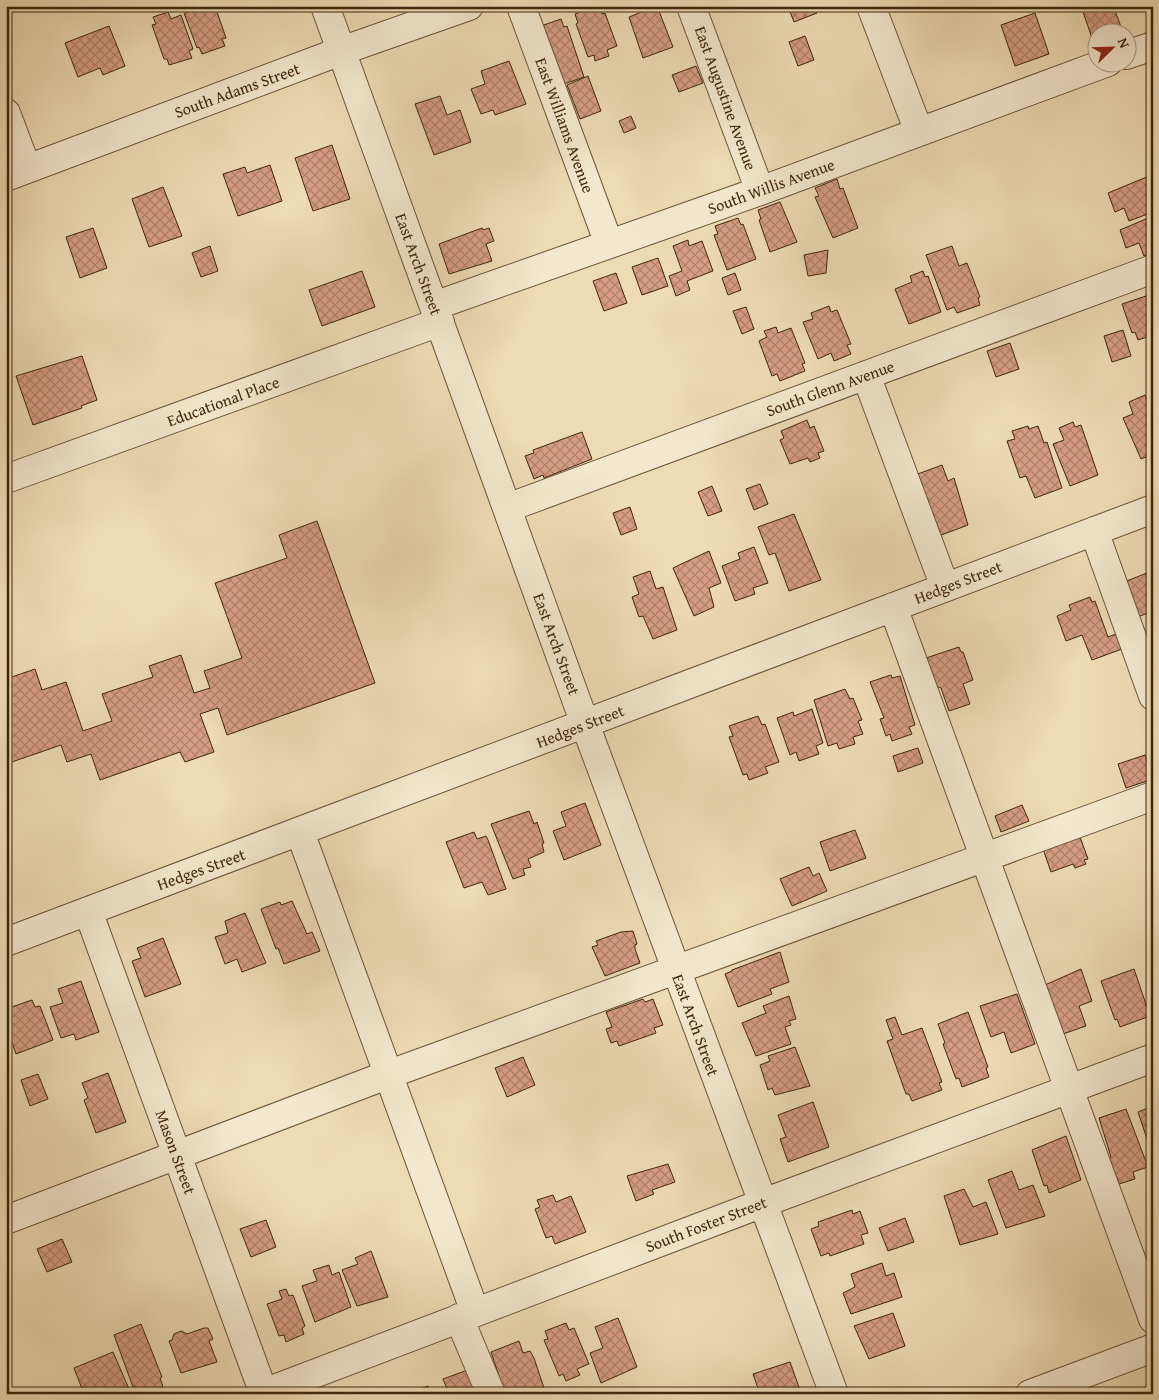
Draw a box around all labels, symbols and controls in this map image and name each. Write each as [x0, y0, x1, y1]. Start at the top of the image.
north arrow [1086, 22, 1136, 72]
street label: East Augustine Avenue [689, 23, 763, 173]
text: N [1113, 35, 1135, 52]
street label: East Williams Avenue [529, 54, 601, 196]
street label: South Adams Street [171, 56, 303, 124]
street label: South Willis Avenue [704, 152, 838, 220]
street label: East Arch Street [389, 210, 449, 319]
street label: South Glenn Avenue [763, 354, 897, 422]
street label: Educational Place [163, 370, 283, 432]
street label: Hedges Street [911, 554, 1006, 610]
street label: East Arch Street [527, 590, 587, 699]
street label: Hedges Street [533, 698, 628, 754]
street label: Hedges Street [153, 842, 249, 896]
street label: East Arch Street [666, 971, 726, 1080]
street label: Mason Street [150, 1106, 202, 1198]
street label: South Foster Street [642, 1190, 770, 1258]

